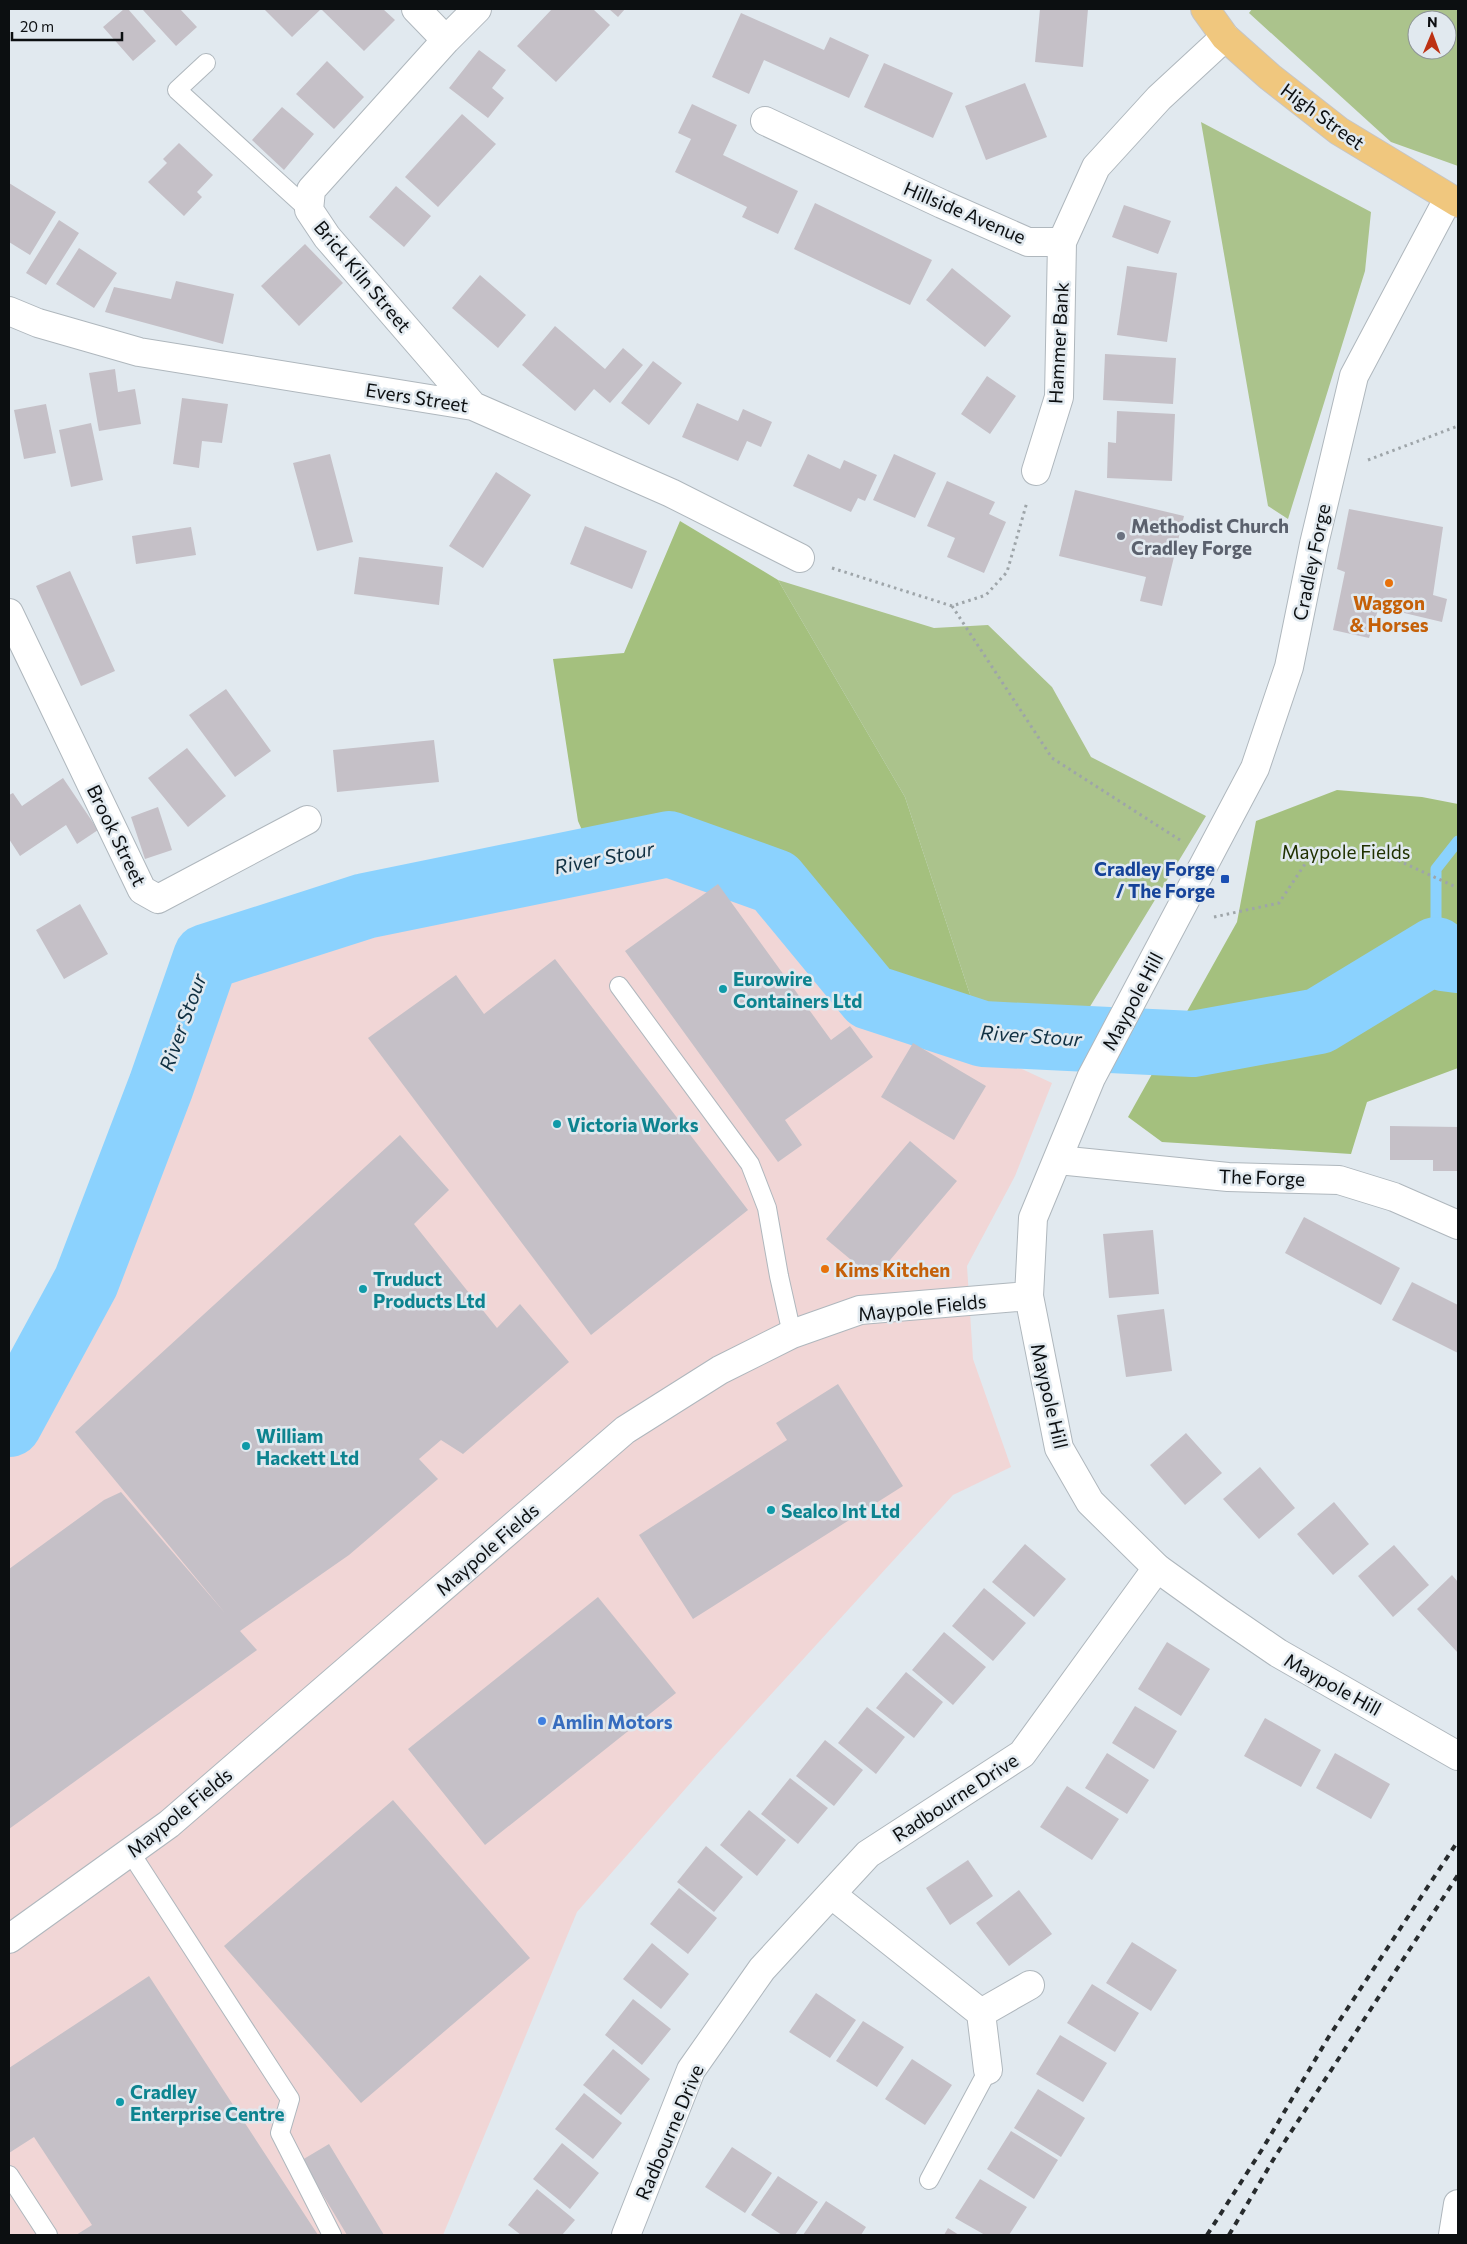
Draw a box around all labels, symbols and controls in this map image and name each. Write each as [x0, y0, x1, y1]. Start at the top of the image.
scale bar [12, 10, 122, 42]
north arrow [1407, 10, 1457, 60]
text: N [1427, 13, 1438, 30]
text: 20 m [20, 17, 54, 35]
street label: High Street [1277, 78, 1369, 154]
street label: Hillside Avenue [901, 176, 1029, 248]
street label: Brick Kiln Street [310, 215, 417, 337]
street label: Hammer Bank [1043, 281, 1073, 405]
street label: Evers Street [364, 378, 470, 416]
street label: Cradley Forge [1287, 501, 1335, 623]
place label: Methodist Church Cradley Forge [1131, 514, 1289, 559]
marker: Methodist Church Cradley Forge [1115, 530, 1127, 542]
marker: Waggon & Horses [1383, 577, 1395, 589]
place label: Waggon & Horses [1349, 591, 1429, 636]
street label: Brook Street [83, 781, 152, 890]
water label: River Stour [552, 835, 657, 878]
park label: Maypole Fields [1282, 840, 1410, 863]
place label: Cradley Forge / The Forge [1094, 857, 1215, 902]
marker: Cradley Forge / The Forge [1219, 873, 1231, 885]
street label: Maypole Hill [1097, 948, 1167, 1054]
place label: Eurowire Containers Ltd [733, 967, 862, 1012]
water label: River Stour [153, 969, 211, 1074]
marker: Eurowire Containers Ltd [717, 983, 729, 995]
water label: River Stour [979, 1019, 1084, 1051]
place label: Victoria Works [567, 1113, 699, 1136]
marker: Victoria Works [551, 1118, 563, 1130]
street label: The Forge [1218, 1164, 1306, 1190]
place label: Kims Kitchen [835, 1258, 950, 1281]
marker: Kims Kitchen [819, 1263, 831, 1275]
place label: Truduct Products Ltd [373, 1267, 486, 1312]
marker: Truduct Products Ltd [357, 1283, 369, 1295]
street label: Maypole Fields [857, 1289, 987, 1325]
street label: Maypole Hill [1027, 1341, 1073, 1451]
place label: William Hackett Ltd [256, 1424, 359, 1469]
marker: William Hackett Ltd [240, 1440, 252, 1452]
street label: Maypole Fields [431, 1498, 543, 1600]
place label: Sealco Int Ltd [781, 1499, 900, 1522]
marker: Sealco Int Ltd [765, 1504, 777, 1516]
street label: Maypole Hill [1280, 1648, 1386, 1720]
place label: Amlin Motors [552, 1710, 673, 1733]
marker: Amlin Motors [536, 1715, 548, 1727]
street label: Radbourne Drive [888, 1748, 1022, 1846]
street label: Maypole Fields [122, 1763, 236, 1861]
street label: Radbourne Drive [630, 2061, 708, 2203]
place label: Cradley Enterprise Centre [130, 2080, 285, 2125]
marker: Cradley Enterprise Centre [114, 2096, 126, 2108]

